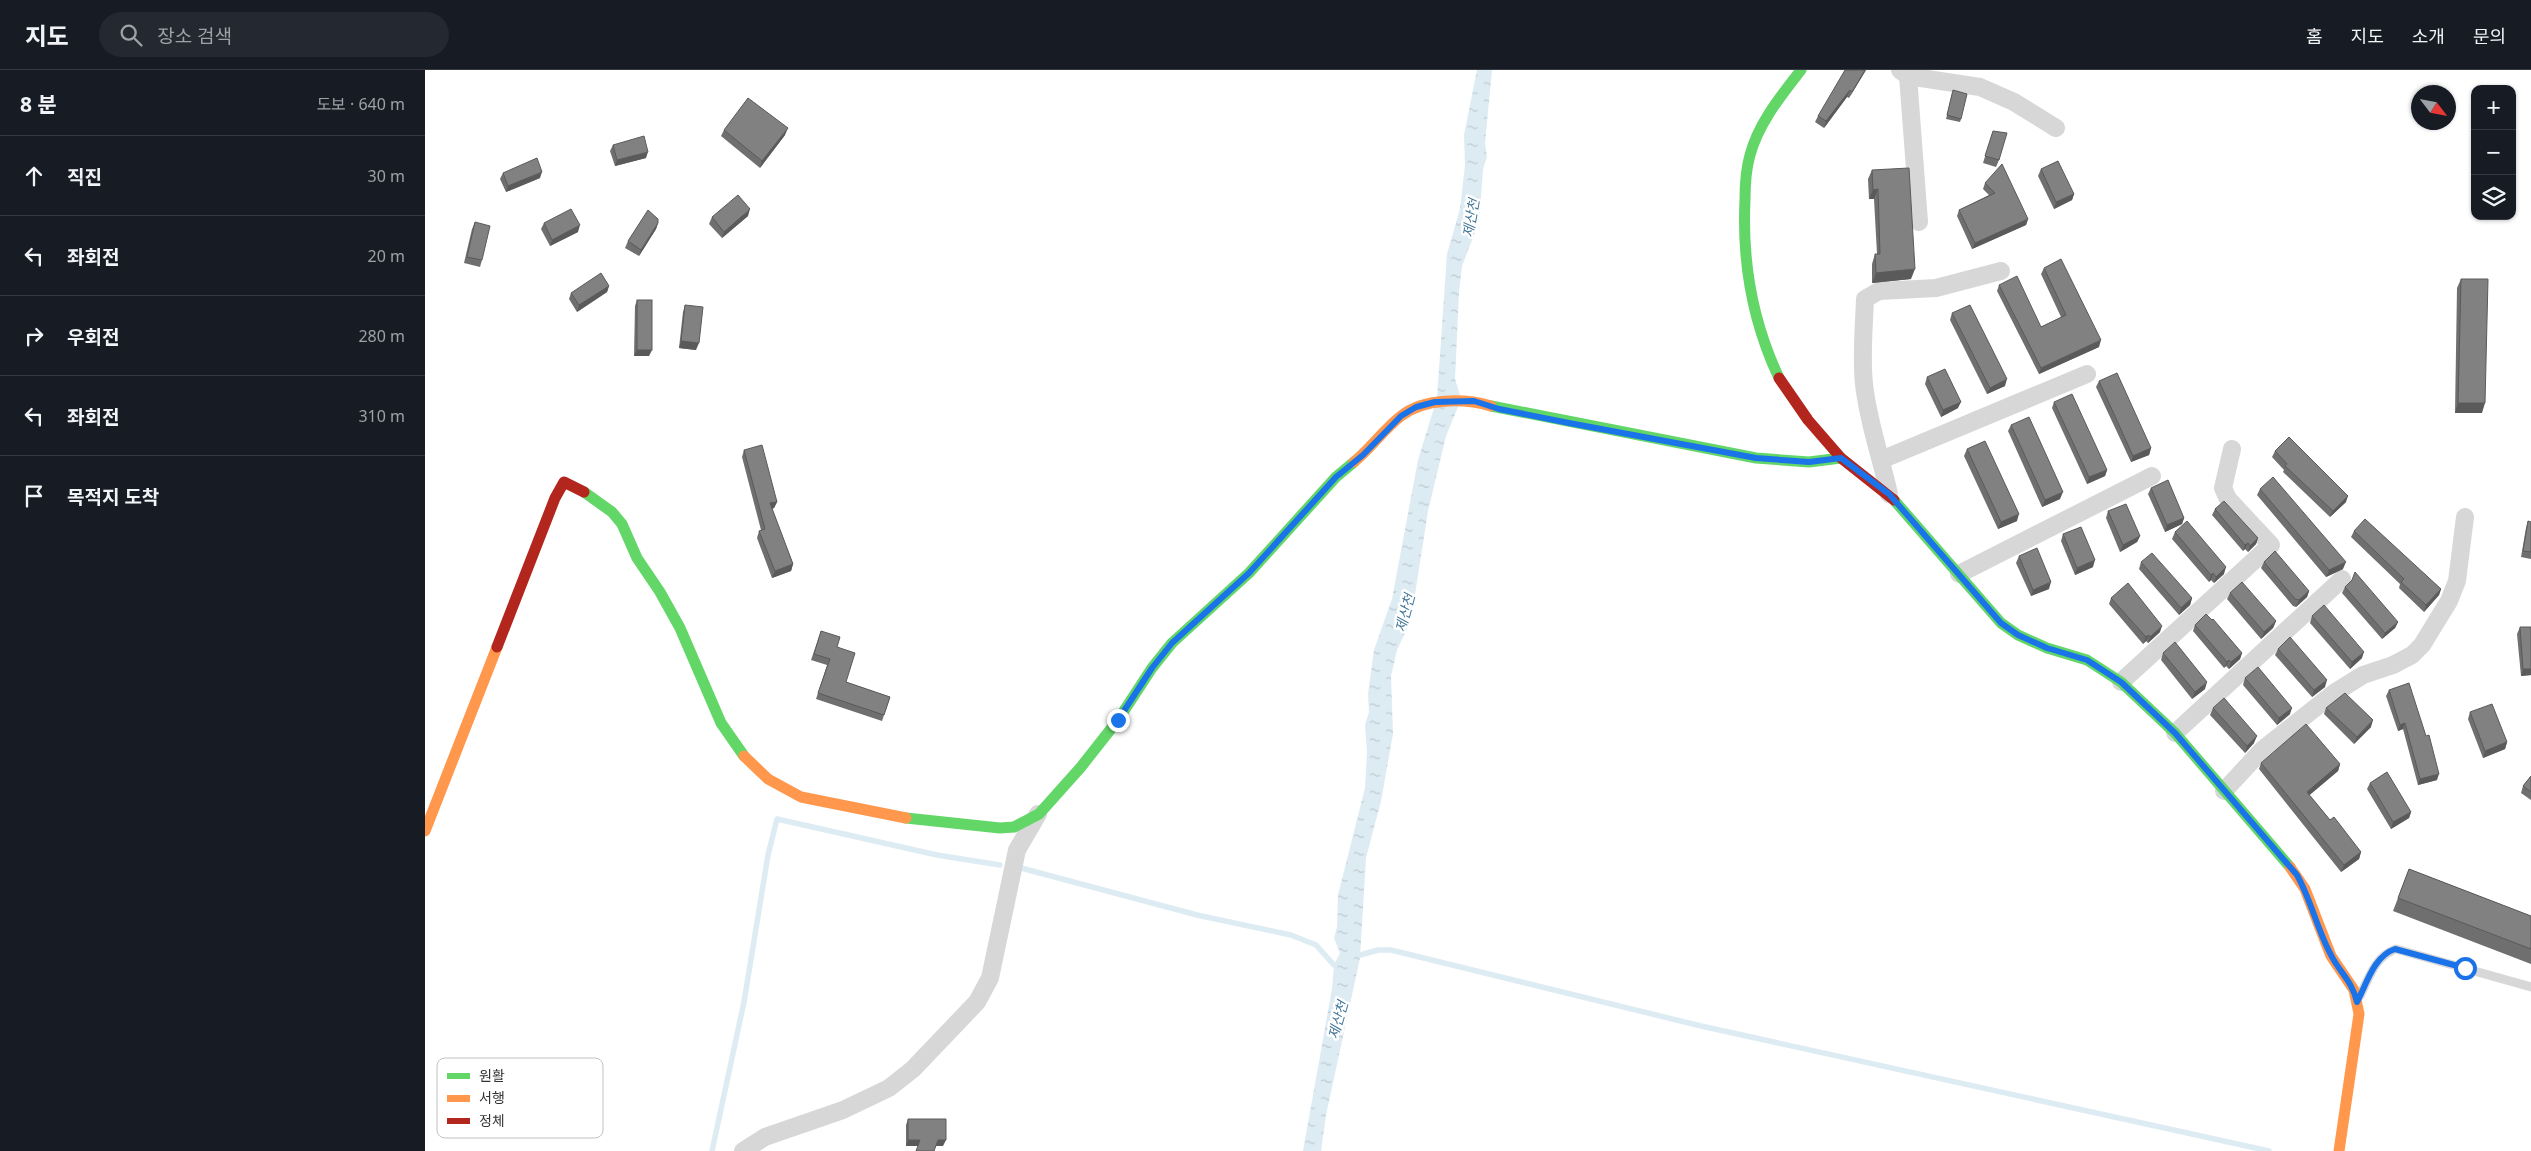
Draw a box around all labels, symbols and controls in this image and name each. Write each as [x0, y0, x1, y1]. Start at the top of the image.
search box [99, 12, 449, 57]
text: 지도 [25, 19, 69, 52]
icon: search [117, 21, 145, 49]
text: 장소 검색 [157, 23, 232, 49]
text: 홈 [2306, 24, 2323, 48]
text: 지도 [2351, 24, 2384, 48]
text: 소개 [2412, 24, 2445, 48]
text: 문의 [2473, 24, 2506, 48]
north arrow [2411, 85, 2456, 130]
map controls [2471, 85, 2516, 220]
button: + [2471, 85, 2516, 130]
text: 8 분 [20, 90, 57, 118]
text: 도보 · 640 m [316, 93, 405, 115]
button: − [2471, 130, 2516, 175]
icon: ahead [20, 162, 48, 190]
text: 직진 [67, 164, 102, 190]
text: 30 m [368, 165, 405, 187]
button: layers [2471, 175, 2516, 220]
water label: 제산천 [1458, 196, 1483, 239]
icon: left [20, 242, 48, 270]
text: 좌회전 [67, 244, 119, 270]
text: 20 m [368, 245, 405, 267]
icon: right [20, 322, 48, 350]
text: 우회전 [67, 324, 119, 350]
text: 280 m [358, 325, 405, 347]
icon: left [20, 402, 48, 430]
text: 좌회전 [67, 404, 119, 430]
text: 310 m [358, 405, 405, 427]
icon: arrive [20, 482, 48, 510]
text: 목적지 도착 [67, 484, 159, 510]
water label: 제산천 [1390, 591, 1419, 634]
route end [1107, 709, 1130, 732]
route start [2454, 957, 2477, 980]
water label: 제산천 [1323, 998, 1352, 1041]
legend [437, 1058, 603, 1138]
text: 원활 [479, 1066, 505, 1085]
text: 서행 [479, 1088, 505, 1107]
text: 정체 [479, 1111, 505, 1130]

